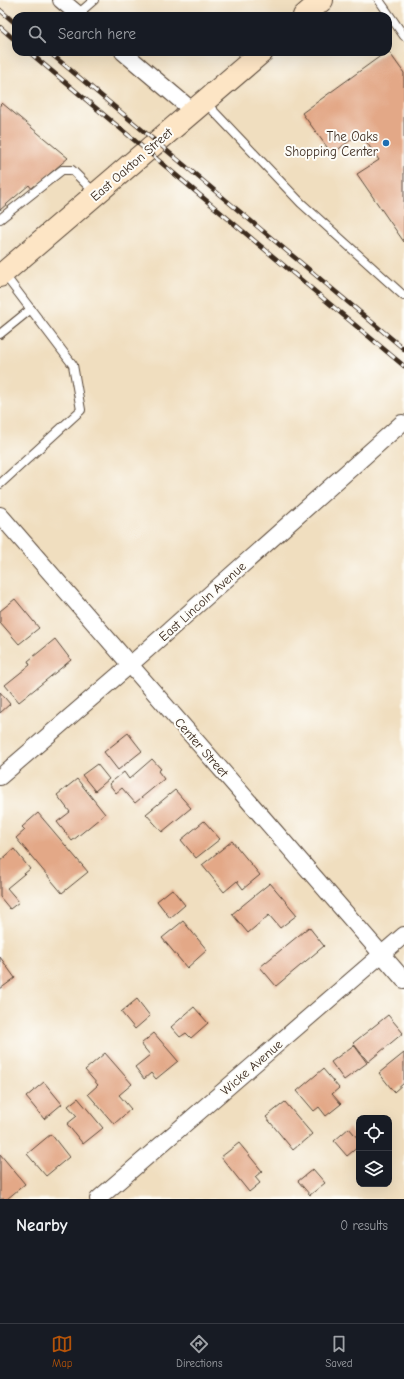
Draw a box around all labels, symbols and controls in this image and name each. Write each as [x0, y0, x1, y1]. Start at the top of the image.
search box [12, 12, 392, 56]
icon: search [26, 23, 48, 45]
text: Search here [58, 25, 136, 43]
street label: East Oakton Street [87, 124, 176, 204]
place label: The Oaks Shopping Center [285, 129, 379, 159]
marker: The Oaks Shopping Center [381, 138, 391, 148]
street label: East Lincoln Avenue [156, 558, 249, 644]
street label: Center Street [172, 715, 232, 781]
street label: Wicke Avenue [217, 1036, 286, 1098]
map controls [356, 1115, 392, 1187]
button: locate [356, 1115, 392, 1151]
button: layers [356, 1151, 392, 1187]
text: Nearby [16, 1216, 67, 1235]
text: 0 results [340, 1218, 388, 1233]
tab: Map [51, 1333, 73, 1370]
tab: Directions [176, 1333, 223, 1370]
tab: Saved [325, 1333, 353, 1370]

